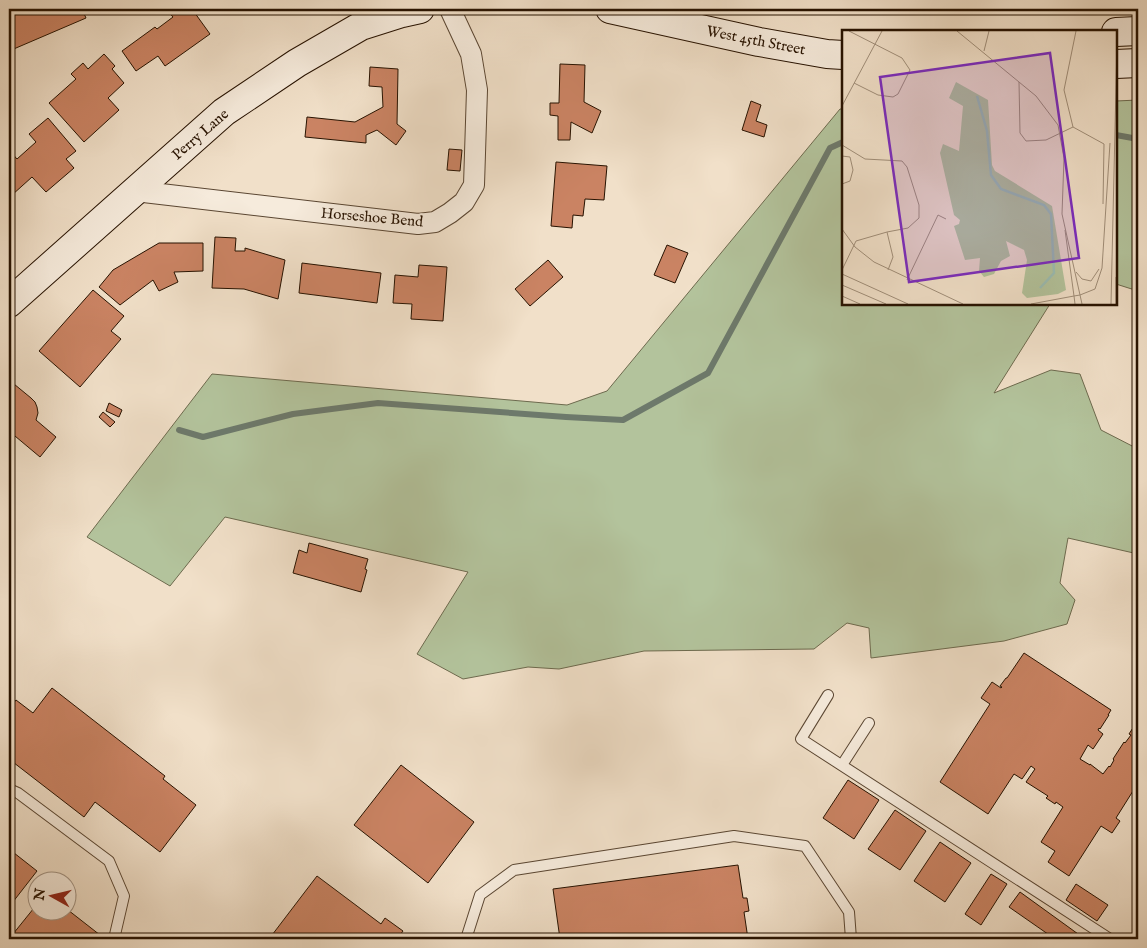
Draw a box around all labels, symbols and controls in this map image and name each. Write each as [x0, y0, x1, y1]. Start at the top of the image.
street label: West 45th Street [705, 22, 807, 59]
inset map [842, 30, 1117, 305]
street label: Perry Lane [168, 104, 233, 164]
street label: Horseshoe Bend [320, 204, 425, 232]
north arrow [28, 870, 78, 920]
text: N [30, 887, 50, 903]

